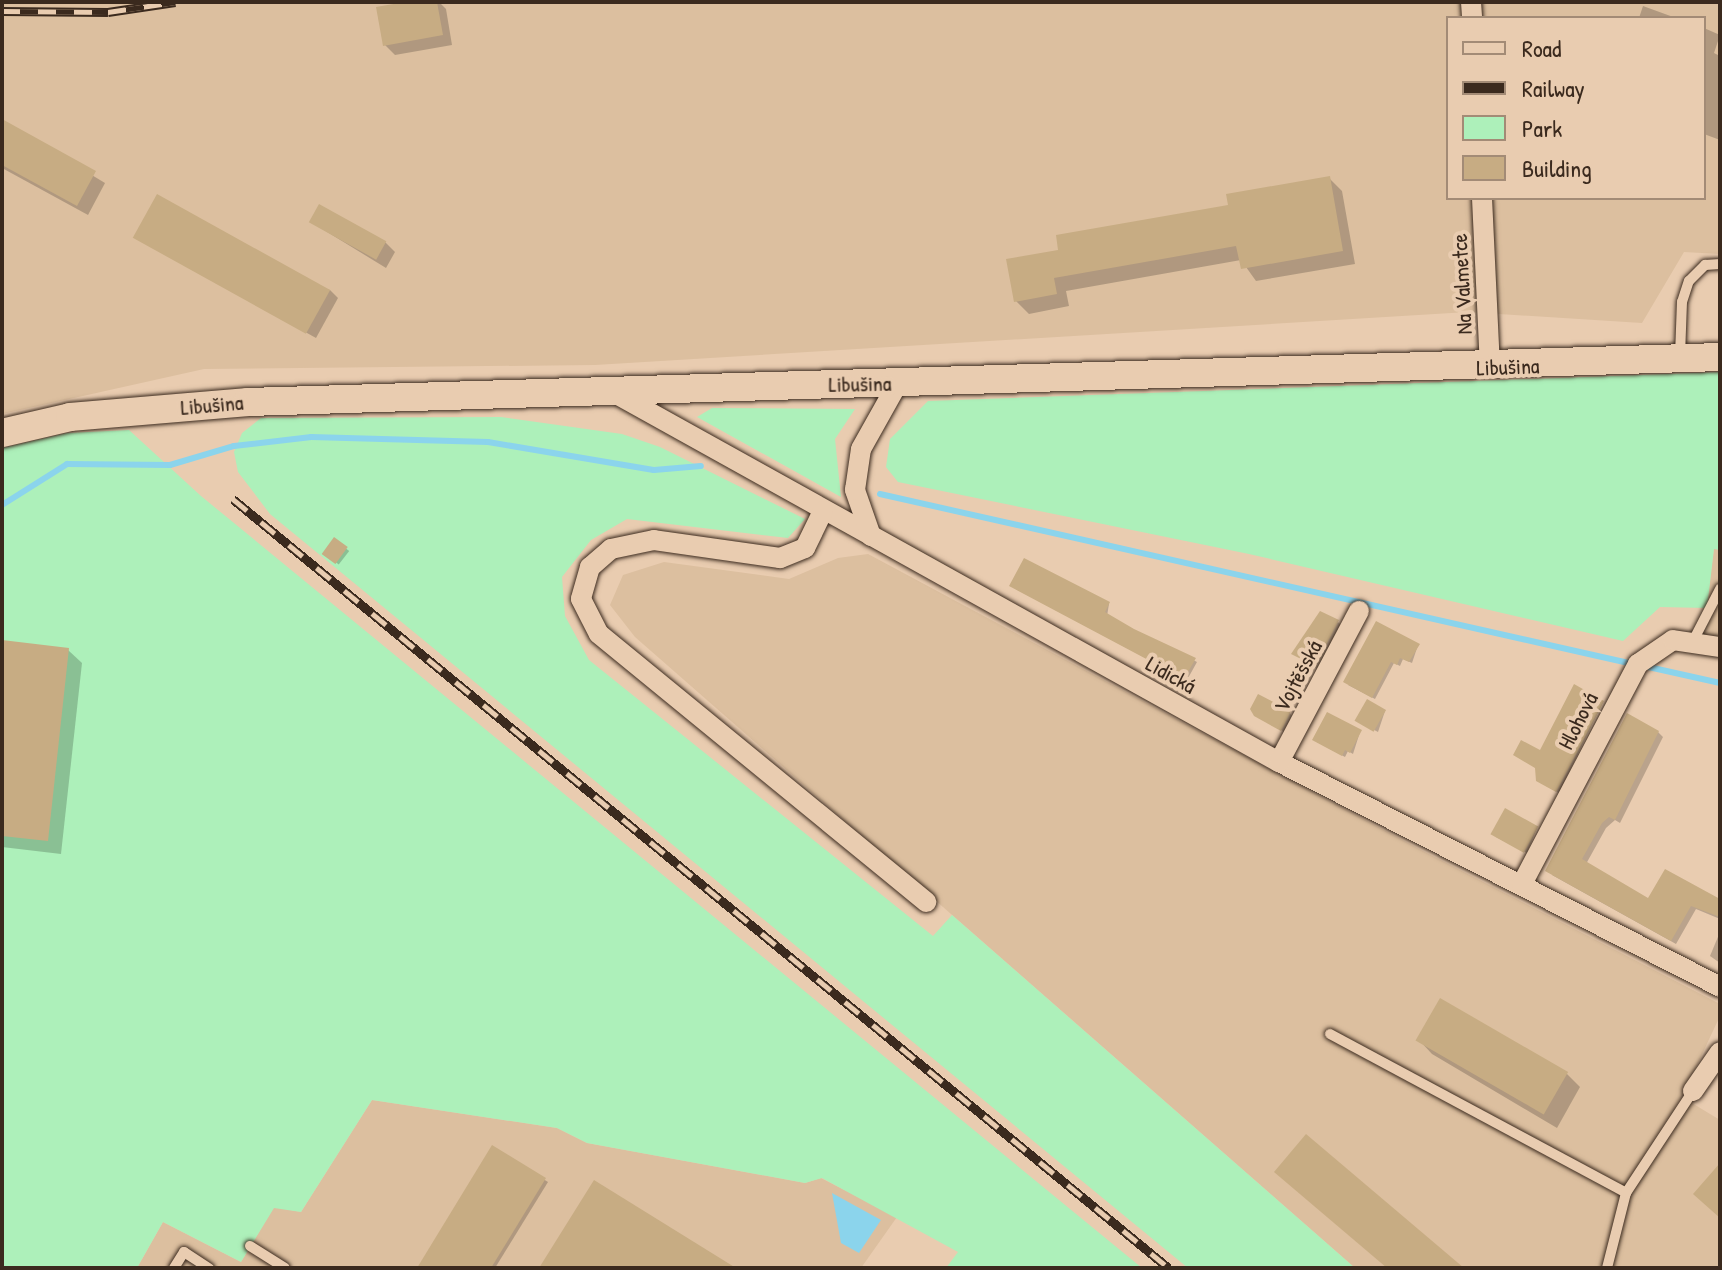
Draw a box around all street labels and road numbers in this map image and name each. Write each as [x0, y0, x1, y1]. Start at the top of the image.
street label: Na Valmetce [1446, 233, 1478, 335]
street label: Libušina [1476, 353, 1540, 381]
street label: Libušina [828, 370, 892, 398]
street label: Libušina [179, 389, 245, 421]
street label: Vojtěšská [1268, 636, 1328, 716]
street label: Lidická [1141, 651, 1201, 699]
street label: Hlohová [1552, 688, 1604, 754]

